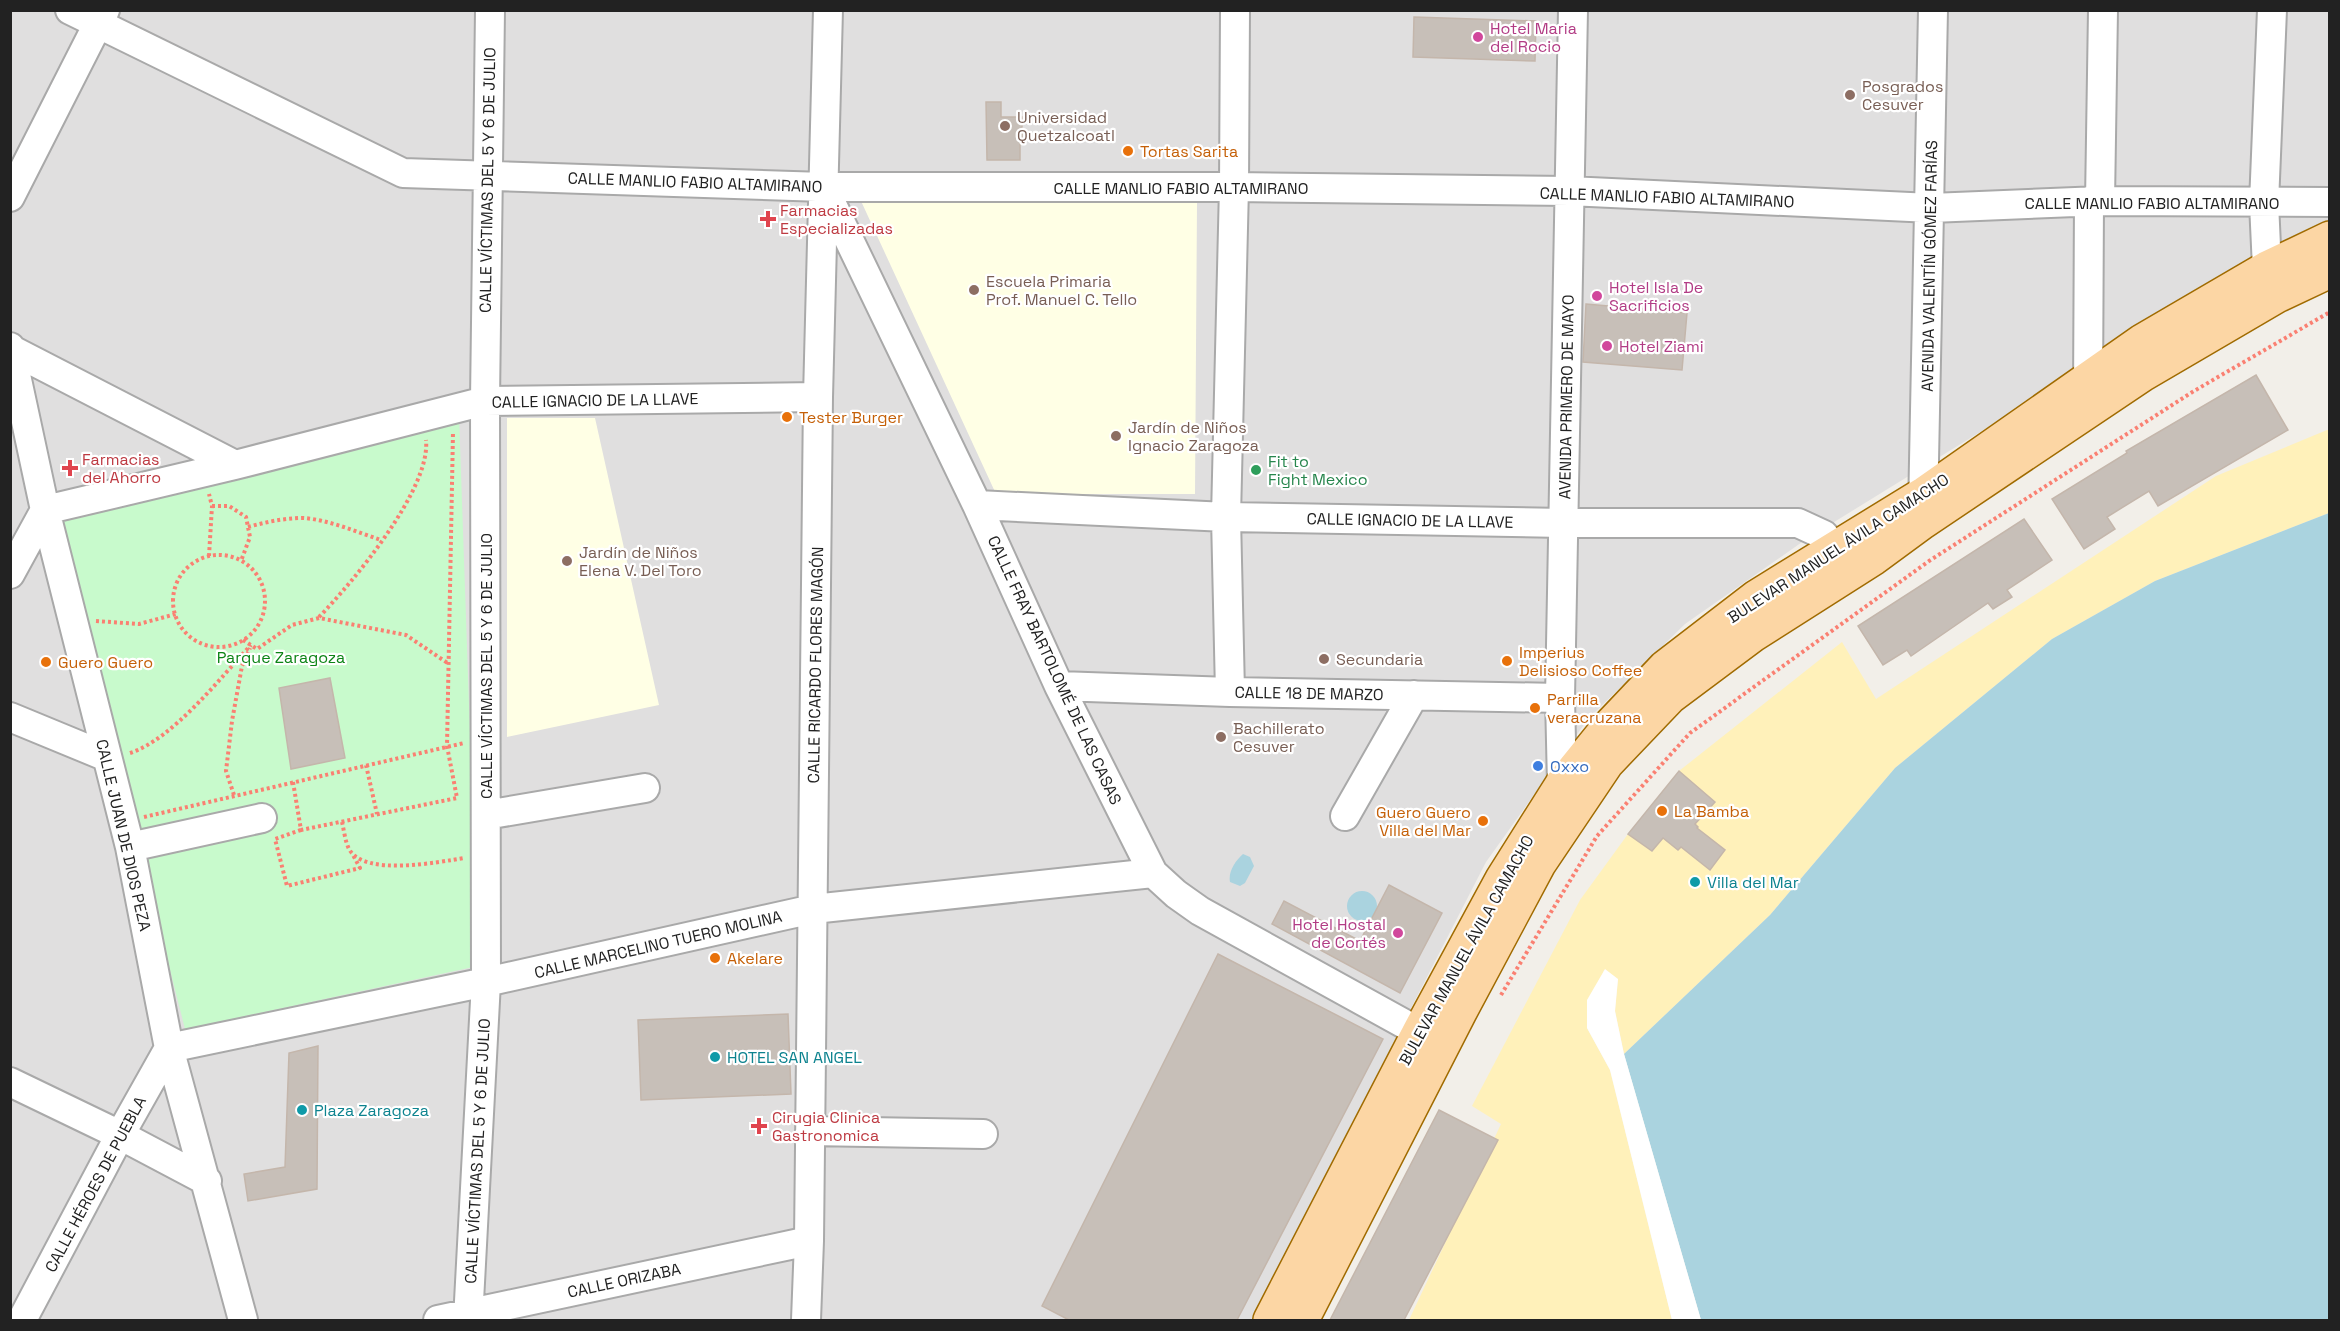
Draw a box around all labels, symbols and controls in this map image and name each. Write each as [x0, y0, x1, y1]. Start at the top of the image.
place label: Hotel Maria del Rocio [1490, 18, 1577, 57]
marker: Hotel Maria del Rocio [1471, 30, 1485, 44]
street label: CALLE VÍCTIMAS DEL 5 Y 6 DE JULIO [475, 47, 500, 313]
place label: Posgrados Cesuver [1862, 76, 1943, 115]
marker: Posgrados Cesuver [1843, 88, 1857, 102]
place label: Universidad Quetzalcoatl [1017, 107, 1115, 146]
marker: Universidad Quetzalcoatl [998, 119, 1012, 133]
street label: AVENIDA VALENTÍN GÓMEZ FARÍAS [1917, 140, 1942, 392]
place label: Tortas Sarita [1140, 141, 1238, 162]
marker: Tortas Sarita [1121, 144, 1135, 158]
street label: CALLE MANLIO FABIO ALTAMIRANO [567, 168, 823, 197]
street label: CALLE MANLIO FABIO ALTAMIRANO [1054, 178, 1308, 199]
street label: CALLE MANLIO FABIO ALTAMIRANO [1539, 183, 1795, 212]
street label: CALLE MANLIO FABIO ALTAMIRANO [2025, 193, 2279, 214]
place label: Farmacias Especializadas [780, 200, 893, 239]
marker: Farmacias Especializadas [761, 212, 775, 226]
place label: Escuela Primaria Prof. Manuel C. Tello [986, 271, 1137, 310]
place label: Hotel Isla De Sacrificios [1609, 277, 1703, 316]
marker: Escuela Primaria Prof. Manuel C. Tello [967, 283, 981, 297]
marker: Hotel Isla De Sacrificios [1590, 289, 1604, 303]
street label: AVENIDA PRIMERO DE MAYO [1554, 294, 1579, 500]
place label: Hotel Ziami [1619, 336, 1704, 357]
marker: Hotel Ziami [1600, 339, 1614, 353]
street label: CALLE IGNACIO DE LA LLAVE [491, 388, 699, 413]
place label: Tester Burger [799, 407, 903, 428]
marker: Tester Burger [780, 410, 794, 424]
place label: Jardín de Niños Ignacio Zaragoza [1128, 417, 1259, 456]
marker: Jardín de Niños Ignacio Zaragoza [1109, 429, 1123, 443]
place label: Farmacias del Ahorro [82, 449, 161, 488]
place label: Fit to Fight Mexico [1268, 451, 1368, 490]
marker: Farmacias del Ahorro [63, 461, 77, 475]
marker: Fit to Fight Mexico [1249, 463, 1263, 477]
street label: BULEVAR MANUEL ÁVILA CAMACHO [1724, 469, 1953, 628]
street label: CALLE IGNACIO DE LA LLAVE [1306, 508, 1514, 533]
street label: CALLE FRAY BARTOLOMÉ DE LAS CASAS [983, 532, 1126, 808]
street label: CALLE VÍCTIMAS DEL 5 Y 6 DE JULIO [476, 533, 497, 799]
place label: Jardín de Niños Elena V. Del Toro [579, 542, 702, 581]
street label: CALLE RICARDO FLORES MAGÓN [803, 546, 828, 784]
marker: Jardín de Niños Elena V. Del Toro [560, 554, 574, 568]
place label: Imperius Delisioso Coffee [1519, 642, 1642, 681]
park label: Parque Zaragoza [217, 647, 345, 668]
place label: Secundaria [1336, 649, 1423, 670]
place label: Guero Guero [58, 652, 153, 673]
marker: Secundaria [1317, 652, 1331, 666]
marker: Imperius Delisioso Coffee [1500, 654, 1514, 668]
marker: Guero Guero [39, 655, 53, 669]
street label: CALLE 18 DE MARZO [1234, 682, 1384, 705]
place label: Parrilla veracruzana [1547, 689, 1641, 728]
marker: Parrilla veracruzana [1528, 701, 1542, 715]
place label: Bachillerato Cesuver [1233, 718, 1325, 757]
marker: Bachillerato Cesuver [1214, 730, 1228, 744]
street label: CALLE JUAN DE DIOS PEZA [91, 737, 156, 933]
place label: Oxxo [1550, 756, 1589, 777]
marker: Oxxo [1531, 759, 1545, 773]
place label: La Bamba [1674, 801, 1749, 822]
place label: Guero Guero Villa del Mar [1376, 802, 1471, 841]
marker: La Bamba [1655, 804, 1669, 818]
marker: Guero Guero Villa del Mar [1476, 814, 1490, 828]
street label: BULEVAR MANUEL ÁVILA CAMACHO [1394, 831, 1539, 1069]
place label: Villa del Mar [1707, 872, 1799, 893]
marker: Villa del Mar [1688, 875, 1702, 889]
street label: CALLE MARCELINO TUERO MOLINA [532, 906, 784, 983]
place label: Hotel Hostal de Cortés [1292, 914, 1386, 953]
marker: Hotel Hostal de Cortés [1391, 926, 1405, 940]
place label: Akelare [727, 948, 783, 969]
marker: Akelare [708, 951, 722, 965]
street label: CALLE VÍCTIMAS DEL 5 Y 6 DE JULIO [460, 1018, 495, 1284]
place label: HOTEL SAN ANGEL [727, 1047, 862, 1068]
marker: HOTEL SAN ANGEL [708, 1050, 722, 1064]
street label: CALLE HÉROES DE PUEBLA [40, 1093, 151, 1276]
place label: Plaza Zaragoza [314, 1100, 429, 1121]
marker: Plaza Zaragoza [295, 1103, 309, 1117]
place label: Cirugia Clinica Gastronomica [772, 1107, 880, 1146]
marker: Cirugia Clinica Gastronomica [750, 1117, 768, 1135]
street label: CALLE ORIZABA [565, 1258, 683, 1303]

